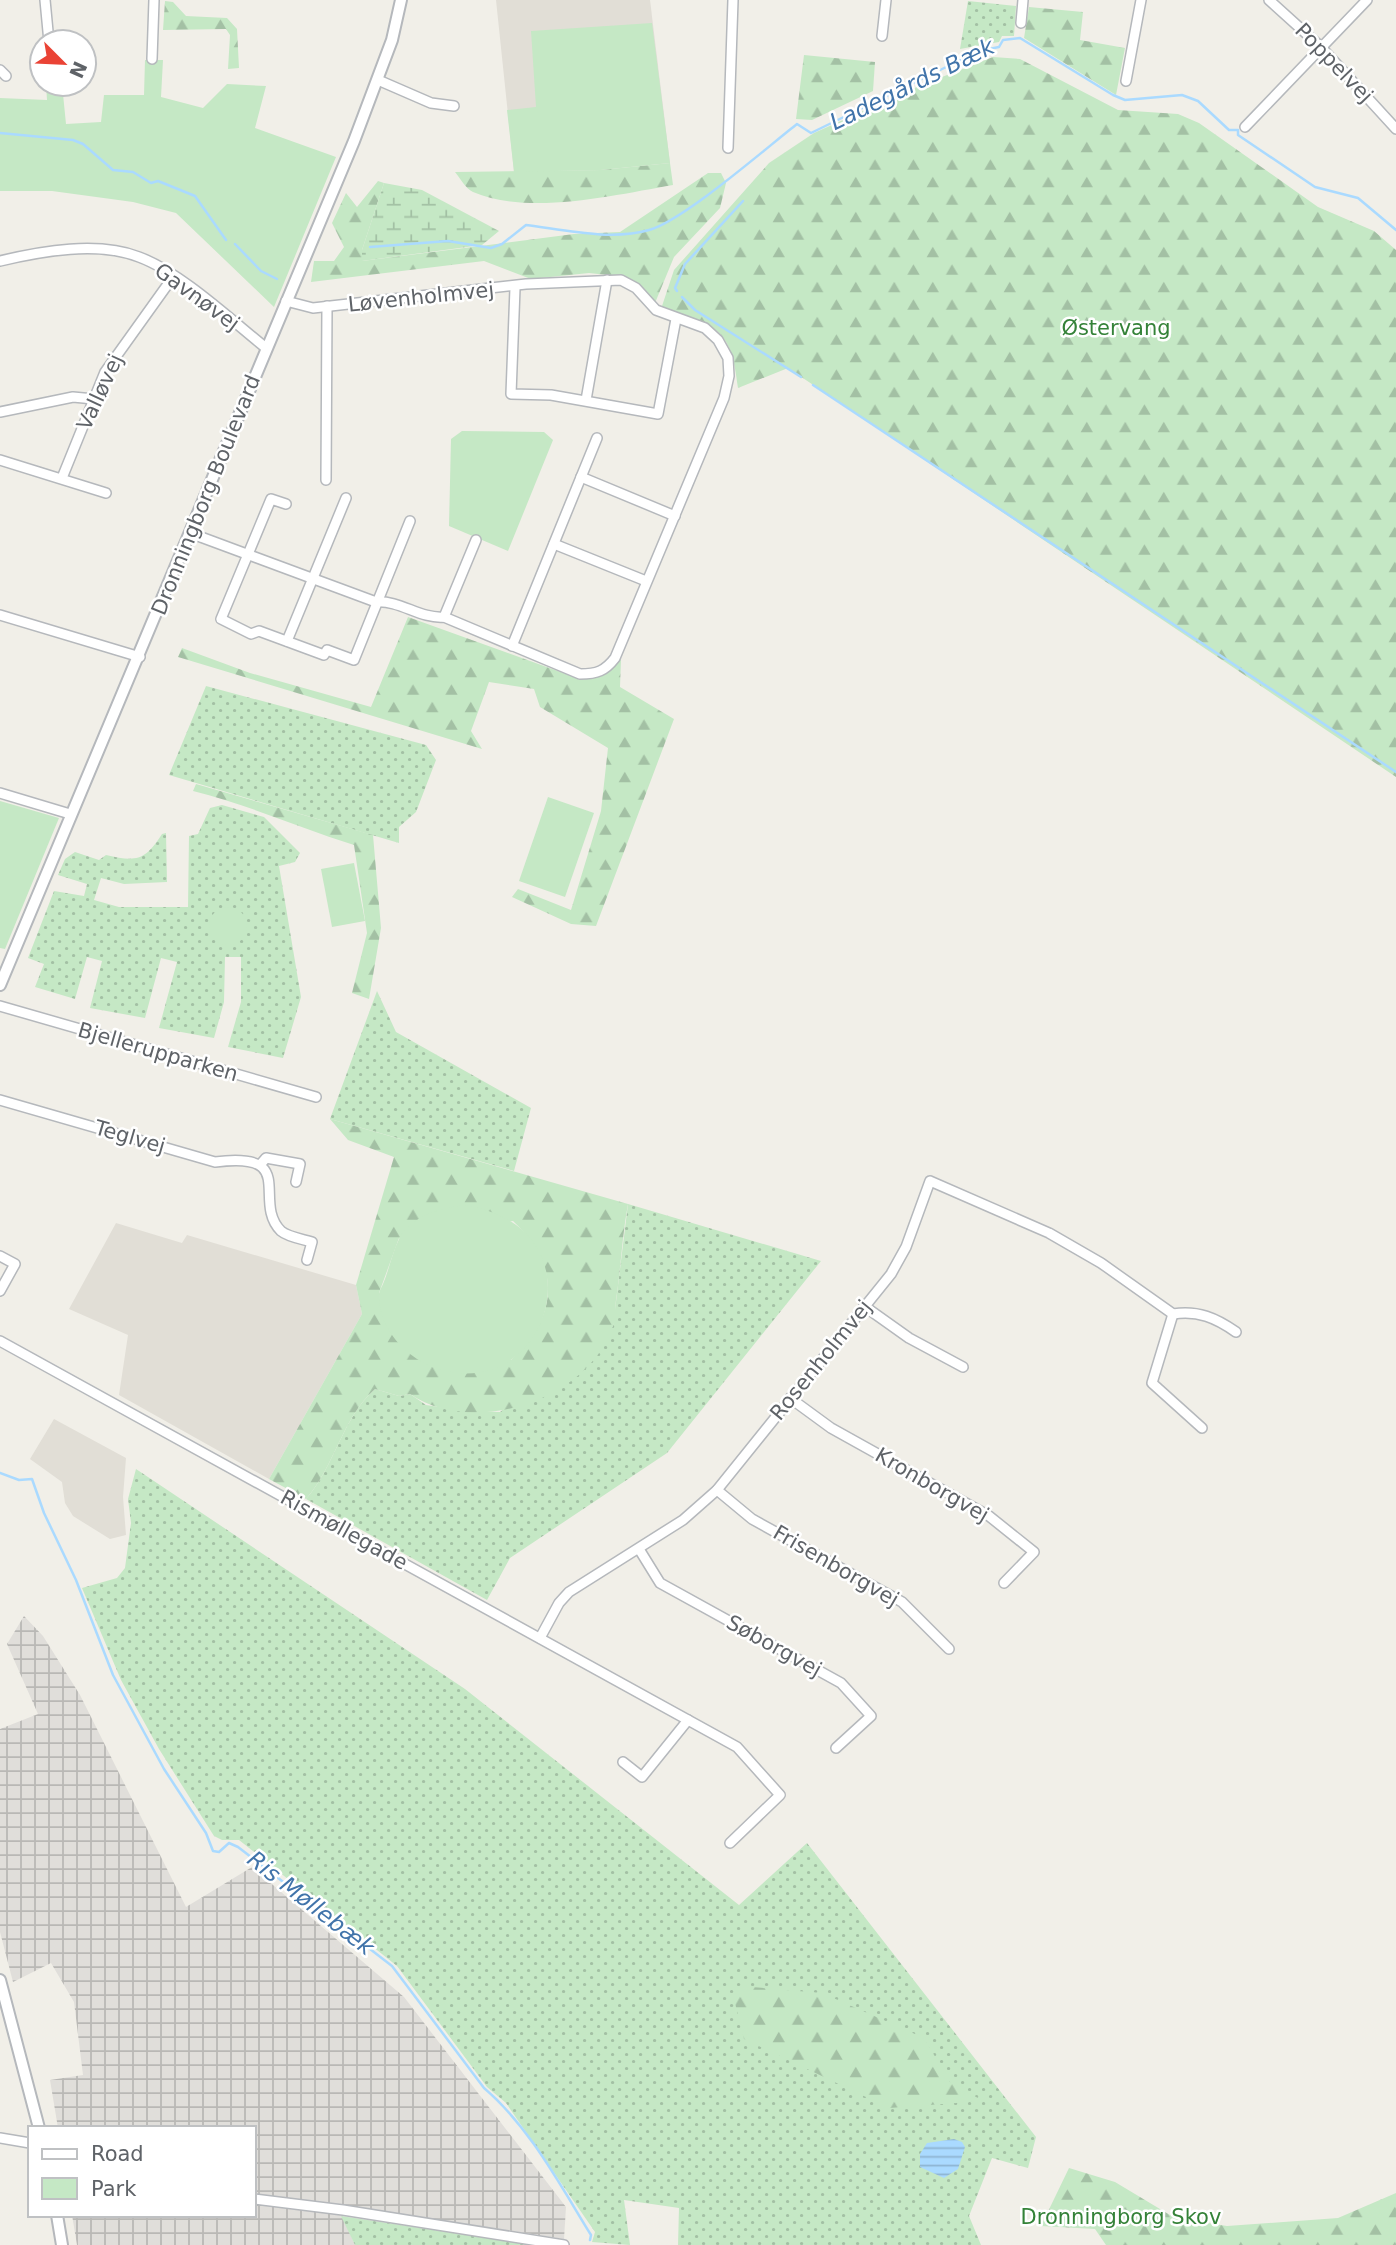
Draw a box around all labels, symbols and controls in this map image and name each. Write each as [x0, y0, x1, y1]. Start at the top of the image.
street label: Poppelvej [1290, 18, 1378, 108]
north arrow [28, 28, 98, 98]
water label: Ladegårds Bæk [825, 31, 1000, 135]
text: N [65, 58, 92, 82]
street label: Gavnøvej [150, 258, 244, 336]
street label: Løvenholmvej [347, 277, 495, 317]
park label: Østervang [1061, 316, 1171, 340]
street label: Valløvej [72, 350, 128, 434]
street label: Dronningborg Boulevard [147, 371, 265, 619]
street label: Bjellerupparken [75, 1018, 241, 1086]
street label: Teglvej [91, 1115, 168, 1159]
street label: Rosenholmvej [765, 1295, 877, 1425]
street label: Kronborgvej [871, 1443, 993, 1527]
street label: Rismøllegade [276, 1485, 412, 1575]
street label: Frisenborgvej [769, 1520, 903, 1612]
street label: Søborgvej [722, 1610, 826, 1682]
water label: Ris Møllebæk [243, 1846, 381, 1961]
legend [28, 2126, 256, 2217]
text: Road [91, 2142, 144, 2166]
text: Park [91, 2177, 137, 2201]
park label: Dronningborg Skov [1021, 2205, 1221, 2229]

